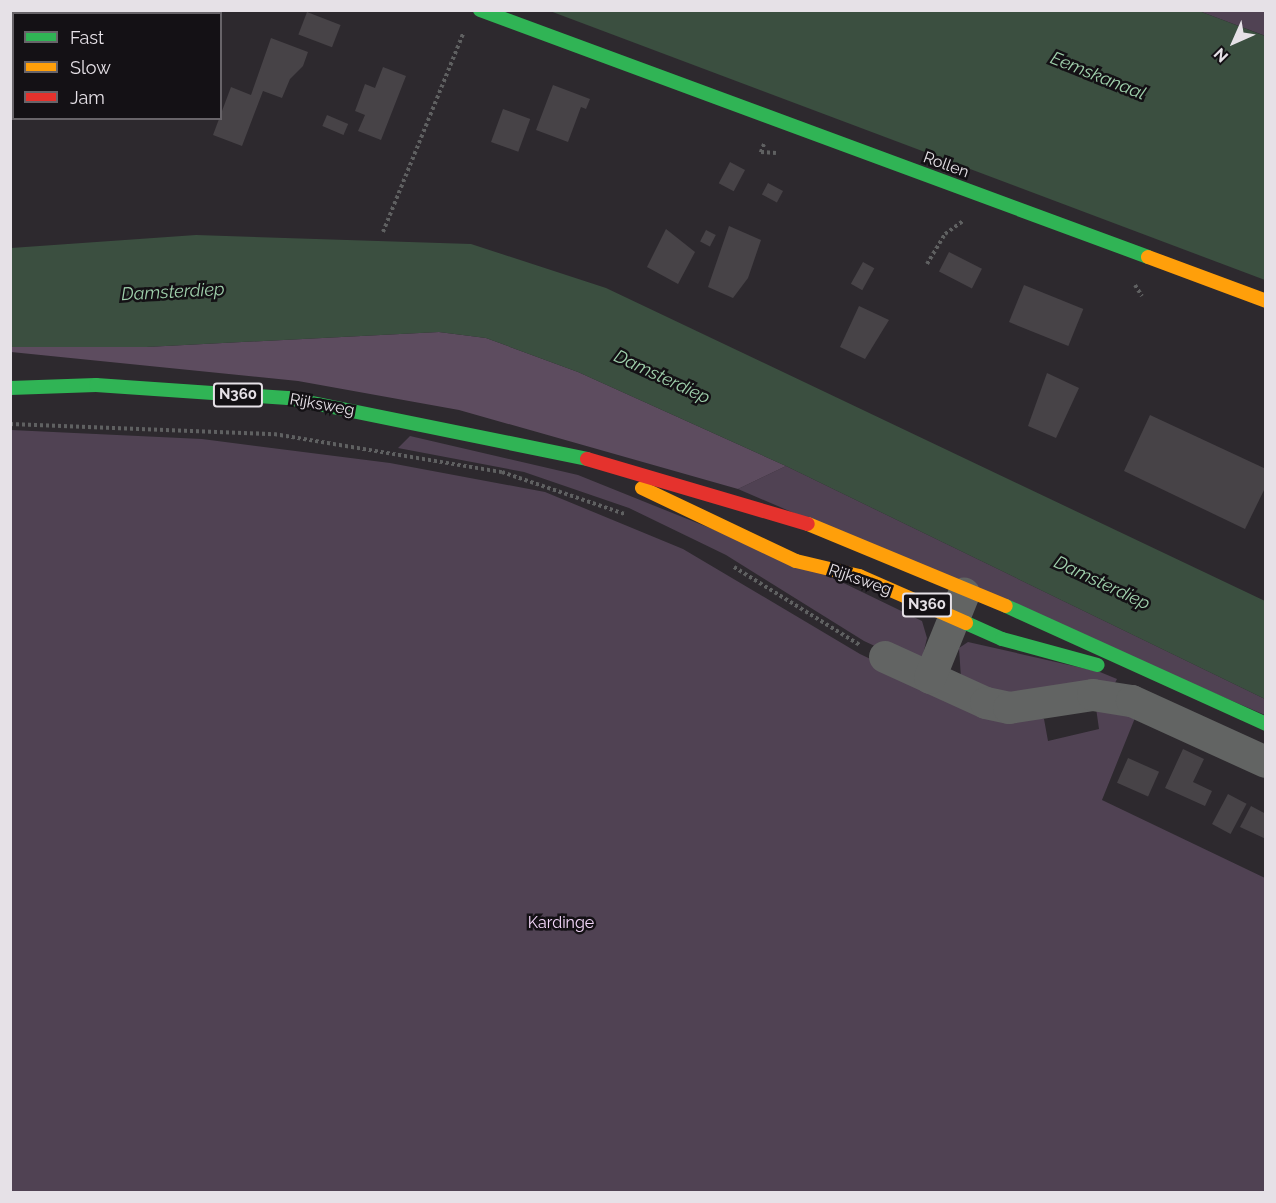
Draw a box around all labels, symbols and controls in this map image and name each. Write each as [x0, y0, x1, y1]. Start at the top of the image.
legend [12, 12, 222, 120]
north arrow [1204, 12, 1264, 72]
text: Fast [70, 27, 104, 48]
text: N [1210, 44, 1232, 66]
water label: Eemskanaal [1047, 47, 1149, 105]
text: Slow [70, 57, 111, 78]
text: Jam [70, 87, 105, 108]
street label: Rollen [921, 148, 971, 182]
water label: Damsterdiep [121, 279, 225, 305]
water label: Damsterdiep [611, 345, 713, 409]
road number: N360 [212, 383, 264, 407]
street label: Rijksweg [288, 390, 356, 420]
water label: Damsterdiep [1051, 551, 1153, 615]
street label: Rijksweg [826, 560, 894, 600]
road number: N360 [902, 593, 952, 617]
park label: Kardinge [528, 913, 594, 933]

